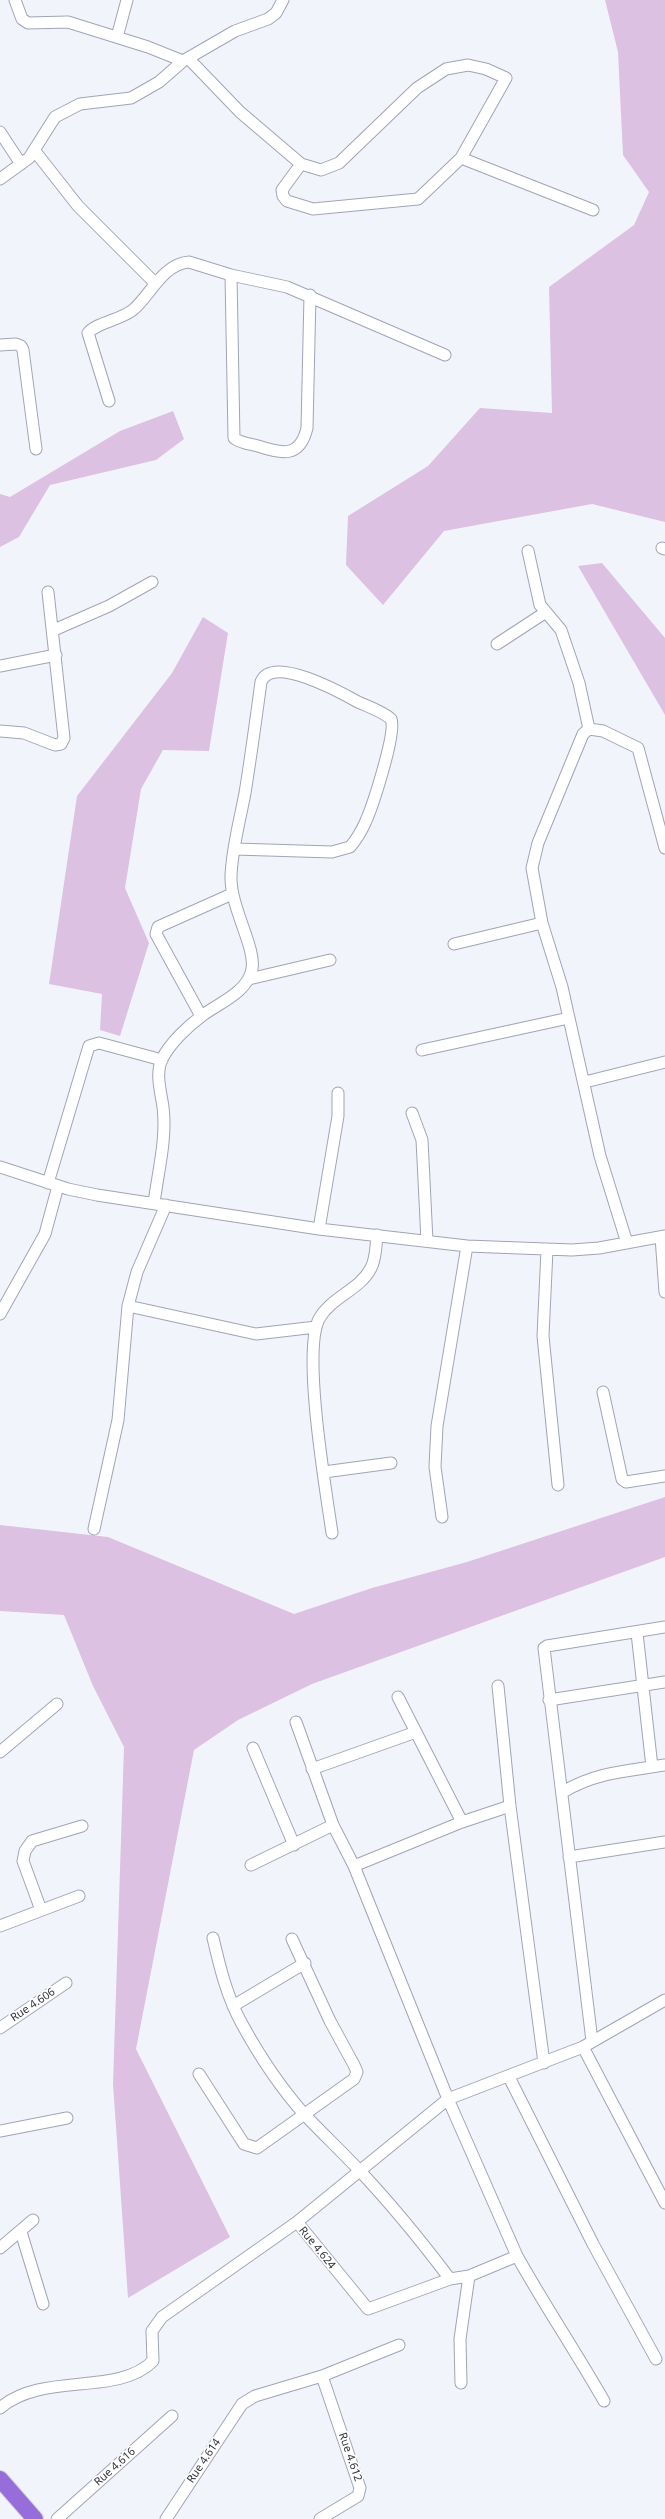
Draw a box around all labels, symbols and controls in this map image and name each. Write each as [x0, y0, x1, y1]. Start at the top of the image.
street label: Rue 4.606 [8, 1985, 58, 2025]
street label: Rue 4.624 [296, 2224, 338, 2272]
street label: Rue 4.612 [335, 2431, 365, 2483]
street label: Rue 4.614 [184, 2436, 224, 2486]
street label: Rue 4.616 [92, 2445, 138, 2489]

